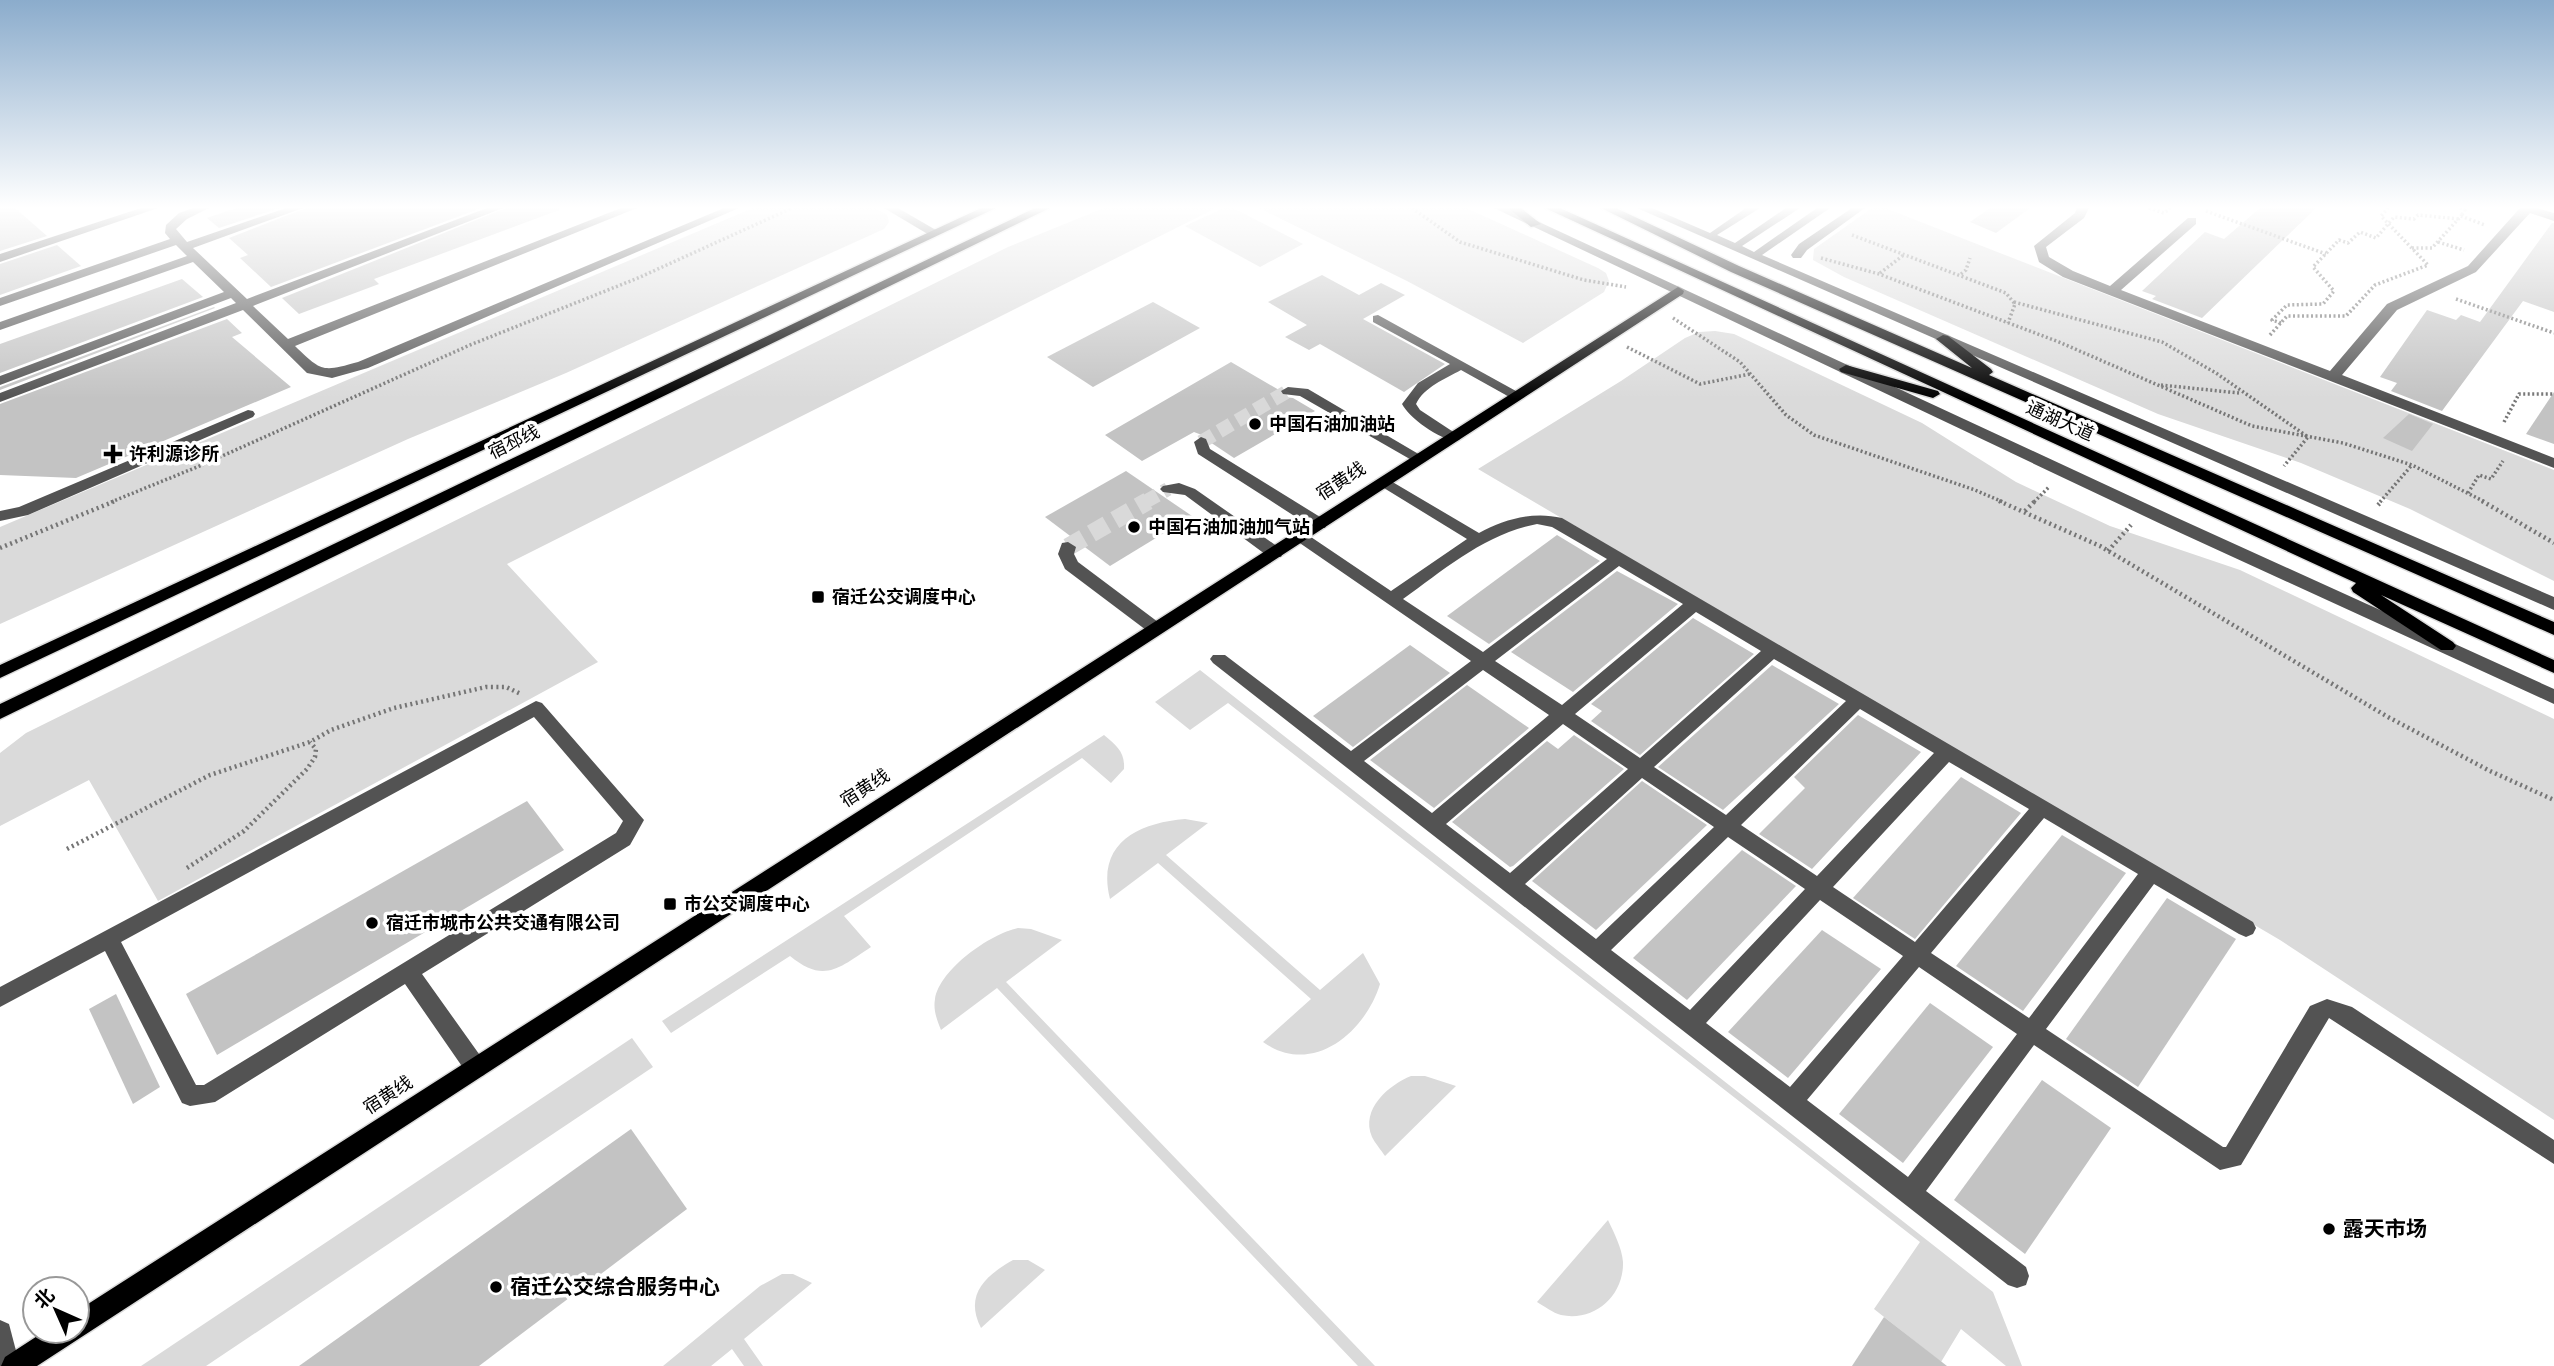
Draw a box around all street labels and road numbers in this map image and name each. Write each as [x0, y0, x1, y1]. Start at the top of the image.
street label: 通湖大道 [2023, 396, 2097, 446]
street label: 宿邳线 [485, 420, 543, 464]
street label: 宿黄线 [1312, 457, 1370, 505]
street label: 宿黄线 [836, 764, 894, 812]
street label: 宿黄线 [359, 1071, 417, 1119]

